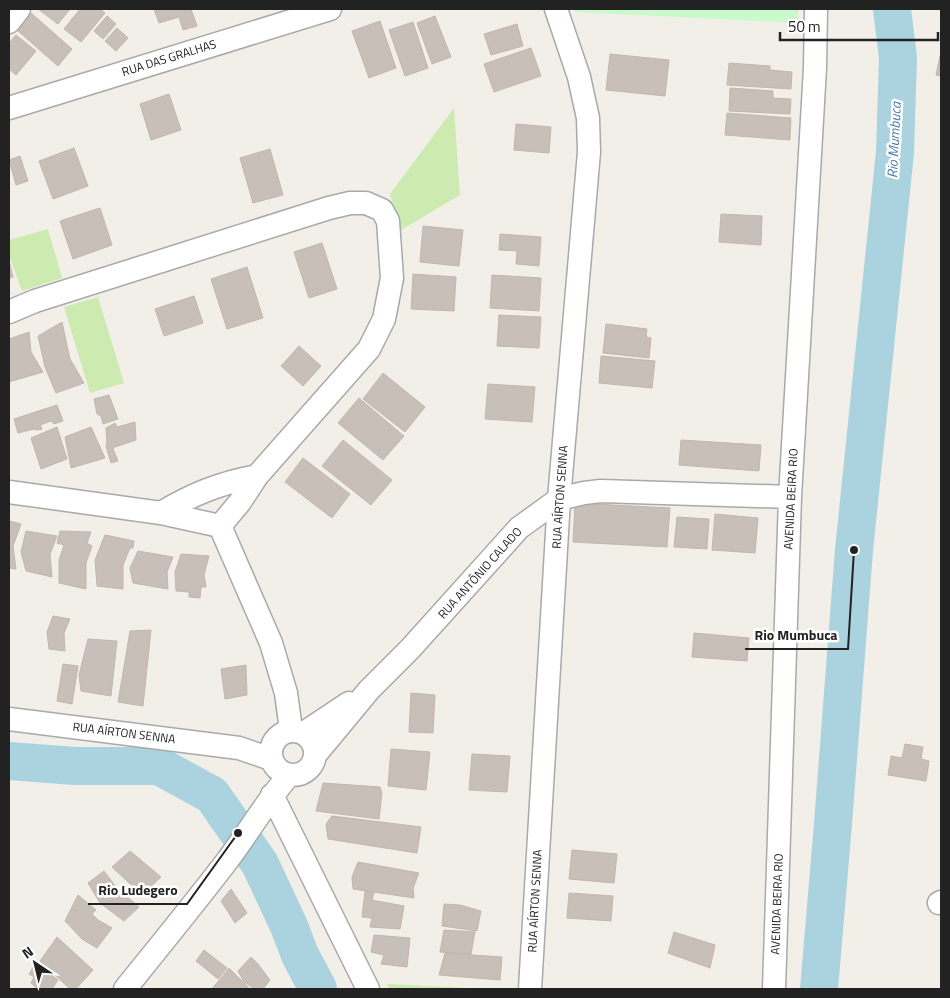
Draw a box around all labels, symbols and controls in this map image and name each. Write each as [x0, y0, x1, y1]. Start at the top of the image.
scale bar [780, 10, 938, 42]
text: 50 m [788, 15, 821, 38]
street label: RUA DAS GRALHAS [119, 34, 218, 81]
water label: Rio Mumbuca [881, 100, 906, 179]
street label: RUA AÍRTON SENNA [546, 445, 573, 549]
street label: AVENIDA BEIRA RIO [778, 448, 803, 550]
street label: RUA ANTÔNIO CALADO [433, 522, 526, 623]
callout: Rio Mumbuca [745, 620, 848, 649]
text: Rio Mumbuca [754, 624, 838, 645]
street label: RUA AÍRTON SENNA [72, 717, 177, 748]
street label: RUA AÍRTON SENNA [522, 849, 547, 953]
street label: AVENIDA BEIRA RIO [765, 853, 788, 955]
callout: Rio Ludegero [88, 875, 187, 904]
text: Rio Ludegero [98, 879, 178, 900]
north arrow [10, 938, 60, 988]
text: N [17, 941, 37, 963]

